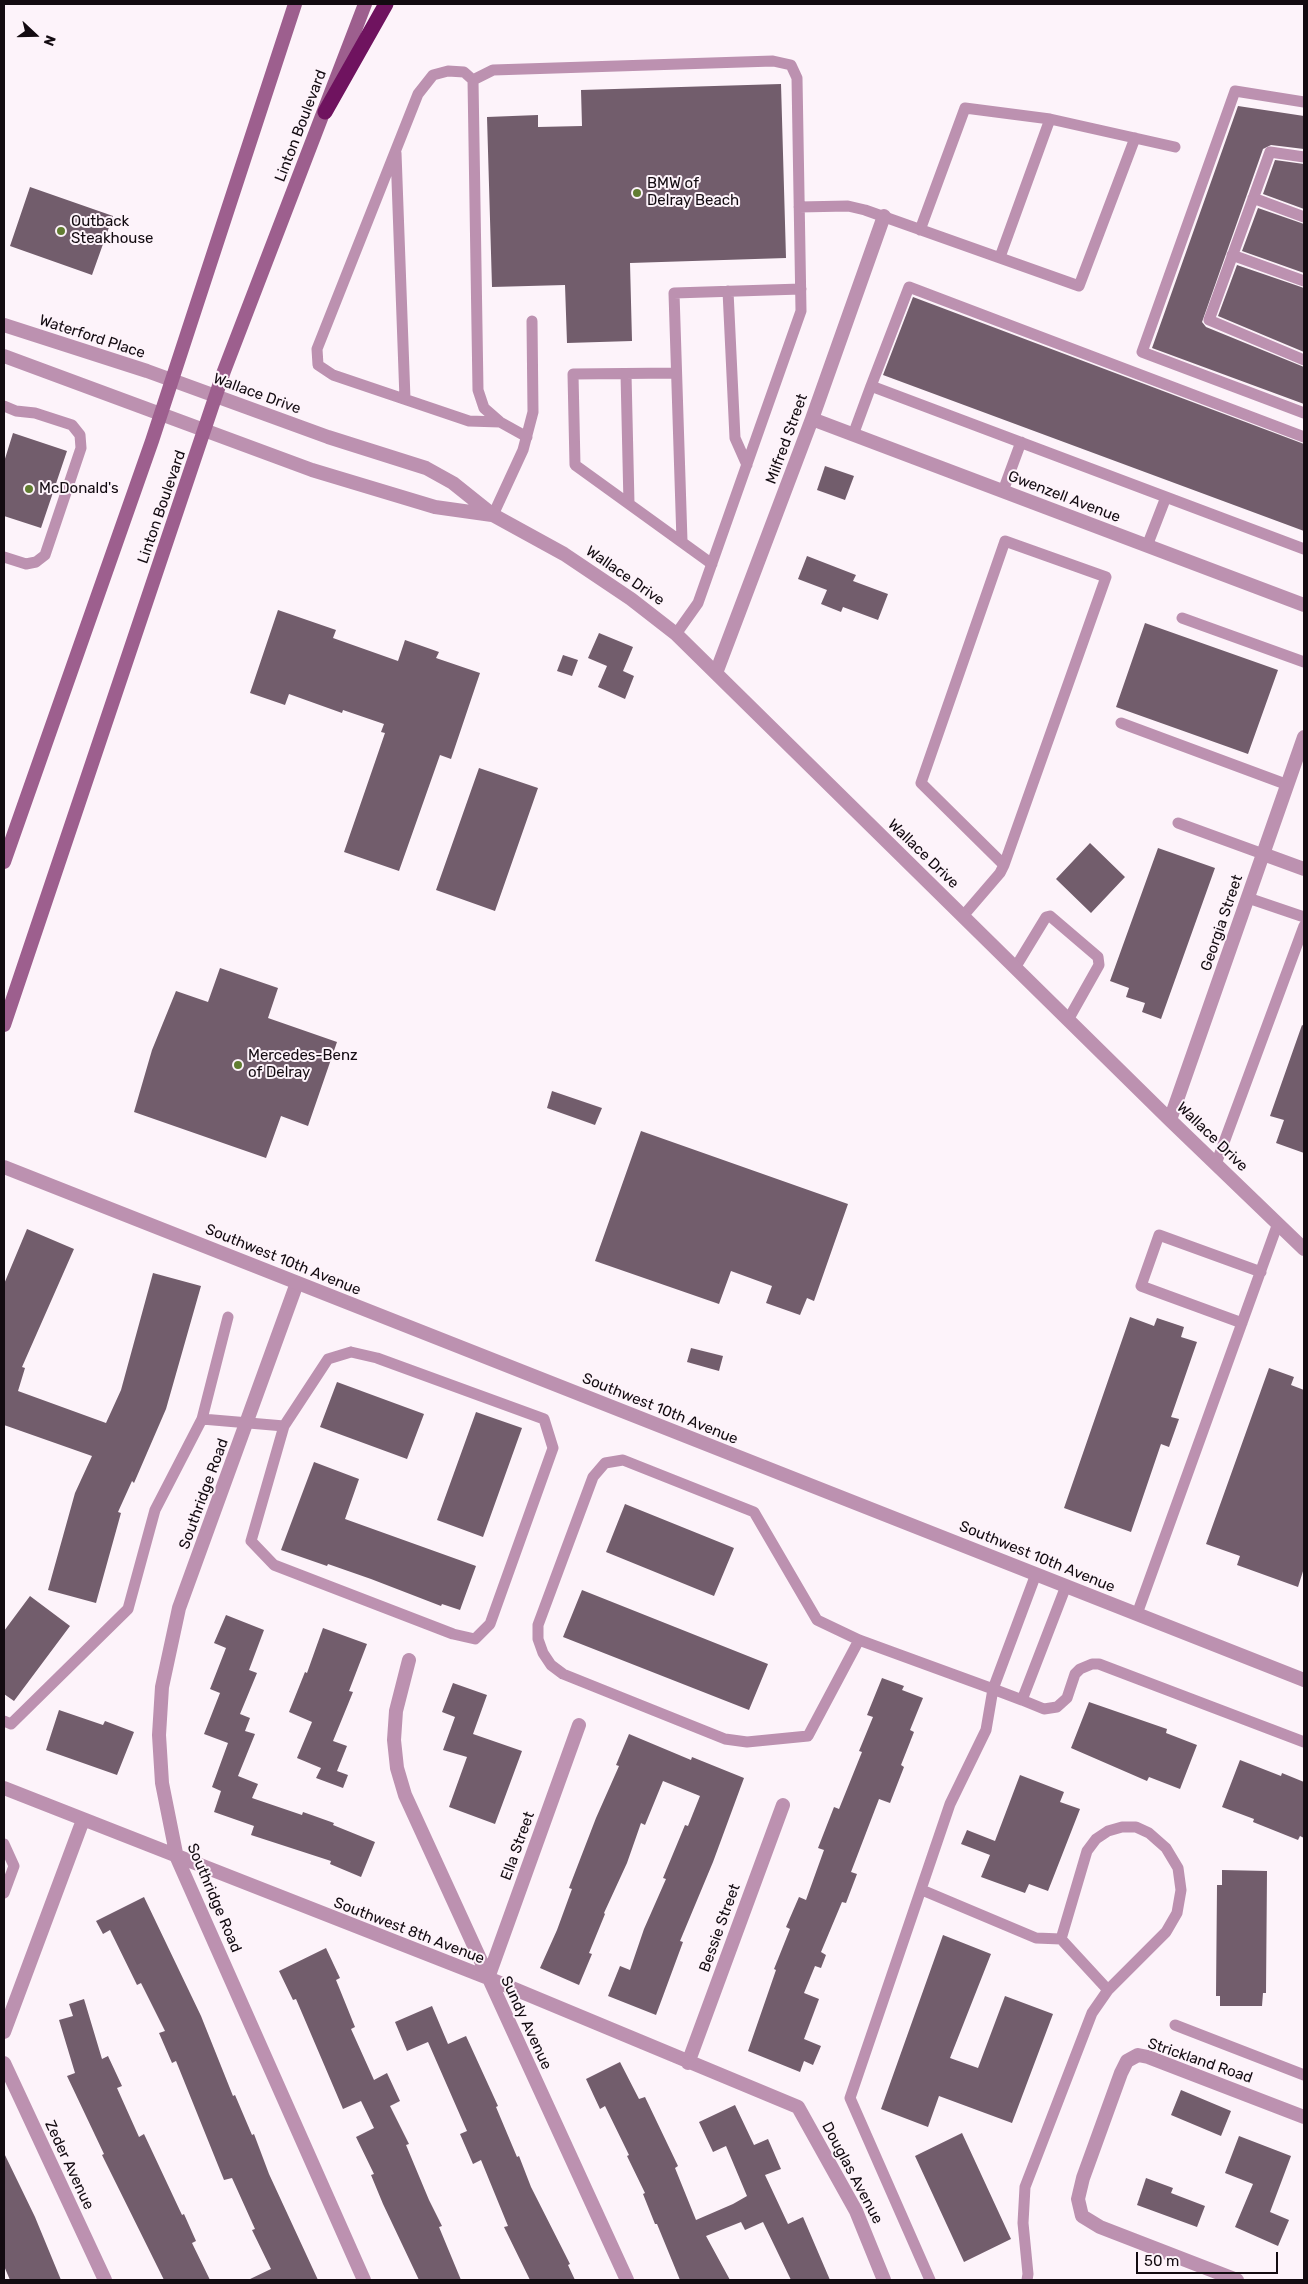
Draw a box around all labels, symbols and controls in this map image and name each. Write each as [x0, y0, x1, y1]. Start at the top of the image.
north arrow [10, 10, 60, 60]
text: N [40, 33, 59, 48]
street label: Linton Boulevard [271, 67, 331, 185]
place label: BMW of Delray Beach [647, 175, 739, 210]
marker: BMW of Delray Beach [631, 187, 643, 199]
place label: Outback Steakhouse [71, 213, 153, 248]
marker: Outback Steakhouse [55, 225, 67, 237]
street label: Waterford Place [37, 311, 147, 363]
street label: Wallace Drive [211, 370, 303, 418]
street label: Milfred Street [762, 391, 812, 487]
street label: Linton Boulevard [134, 448, 190, 566]
street label: Gwenzell Avenue [1005, 467, 1123, 527]
place label: McDonald's [39, 480, 119, 498]
marker: McDonald's [23, 483, 35, 495]
street label: Wallace Drive [582, 542, 668, 610]
street label: Wallace Drive [884, 816, 962, 892]
street label: Georgia Street [1197, 872, 1247, 974]
place label: Mercedes-Benz of Delray [248, 1047, 358, 1082]
marker: Mercedes-Benz of Delray [232, 1059, 244, 1071]
street label: Wallace Drive [1173, 1099, 1251, 1175]
street label: Southwest 10th Avenue [202, 1220, 364, 1300]
street label: Southwest 10th Avenue [579, 1369, 741, 1449]
street label: Southridge Road [176, 1436, 232, 1552]
street label: Southwest 10th Avenue [956, 1517, 1118, 1597]
street label: Ella Street [497, 1809, 539, 1883]
street label: Southridge Road [183, 1841, 245, 1955]
street label: Bessie Street [696, 1881, 744, 1975]
street label: Southwest 8th Avenue [331, 1894, 487, 1968]
street label: Sundy Avenue [497, 1973, 555, 2073]
street label: Strickland Road [1145, 2035, 1255, 2087]
street label: Zeder Avenue [40, 2118, 98, 2212]
street label: Douglas Avenue [818, 2119, 886, 2227]
scale bar [1138, 2242, 1280, 2274]
text: 50 m [1144, 2252, 1179, 2270]

